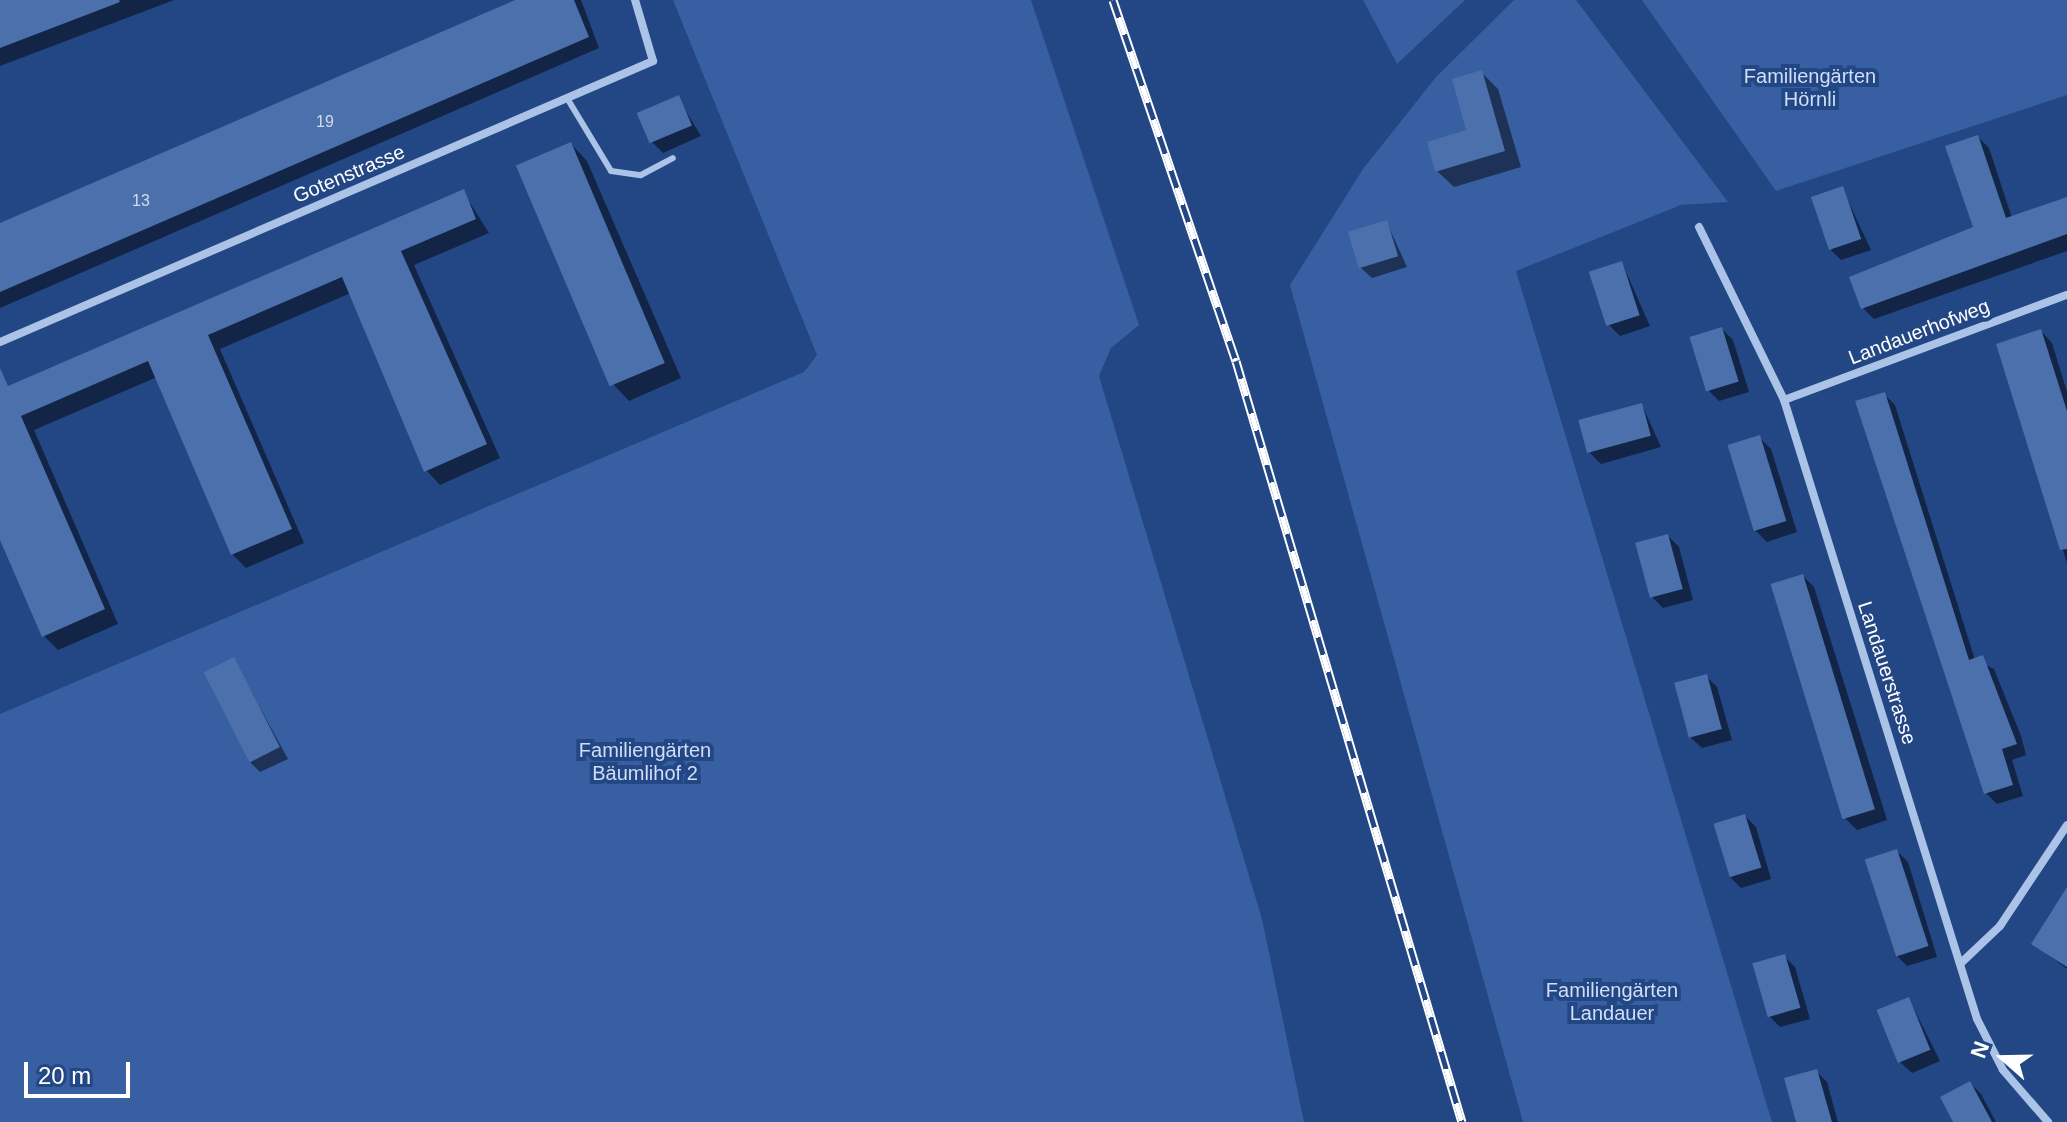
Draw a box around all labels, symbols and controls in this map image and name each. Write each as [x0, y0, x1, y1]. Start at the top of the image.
park label: Familiengärten Hörnli [1744, 64, 1876, 111]
house number: 19 [316, 112, 334, 132]
street label: Gotenstrasse [290, 140, 408, 208]
house number: 13 [132, 191, 150, 211]
street label: Landauerhofweg [1845, 294, 1993, 370]
street label: Landauerstrasse [1853, 598, 1921, 748]
park label: Familiengärten Bäumlihof 2 [579, 738, 711, 785]
park label: Familiengärten Landauer [1546, 978, 1678, 1025]
north arrow [1963, 1018, 2043, 1098]
text: N [1966, 1038, 1994, 1061]
scale bar [28, 1046, 134, 1096]
text: 20 m [38, 1062, 91, 1089]

